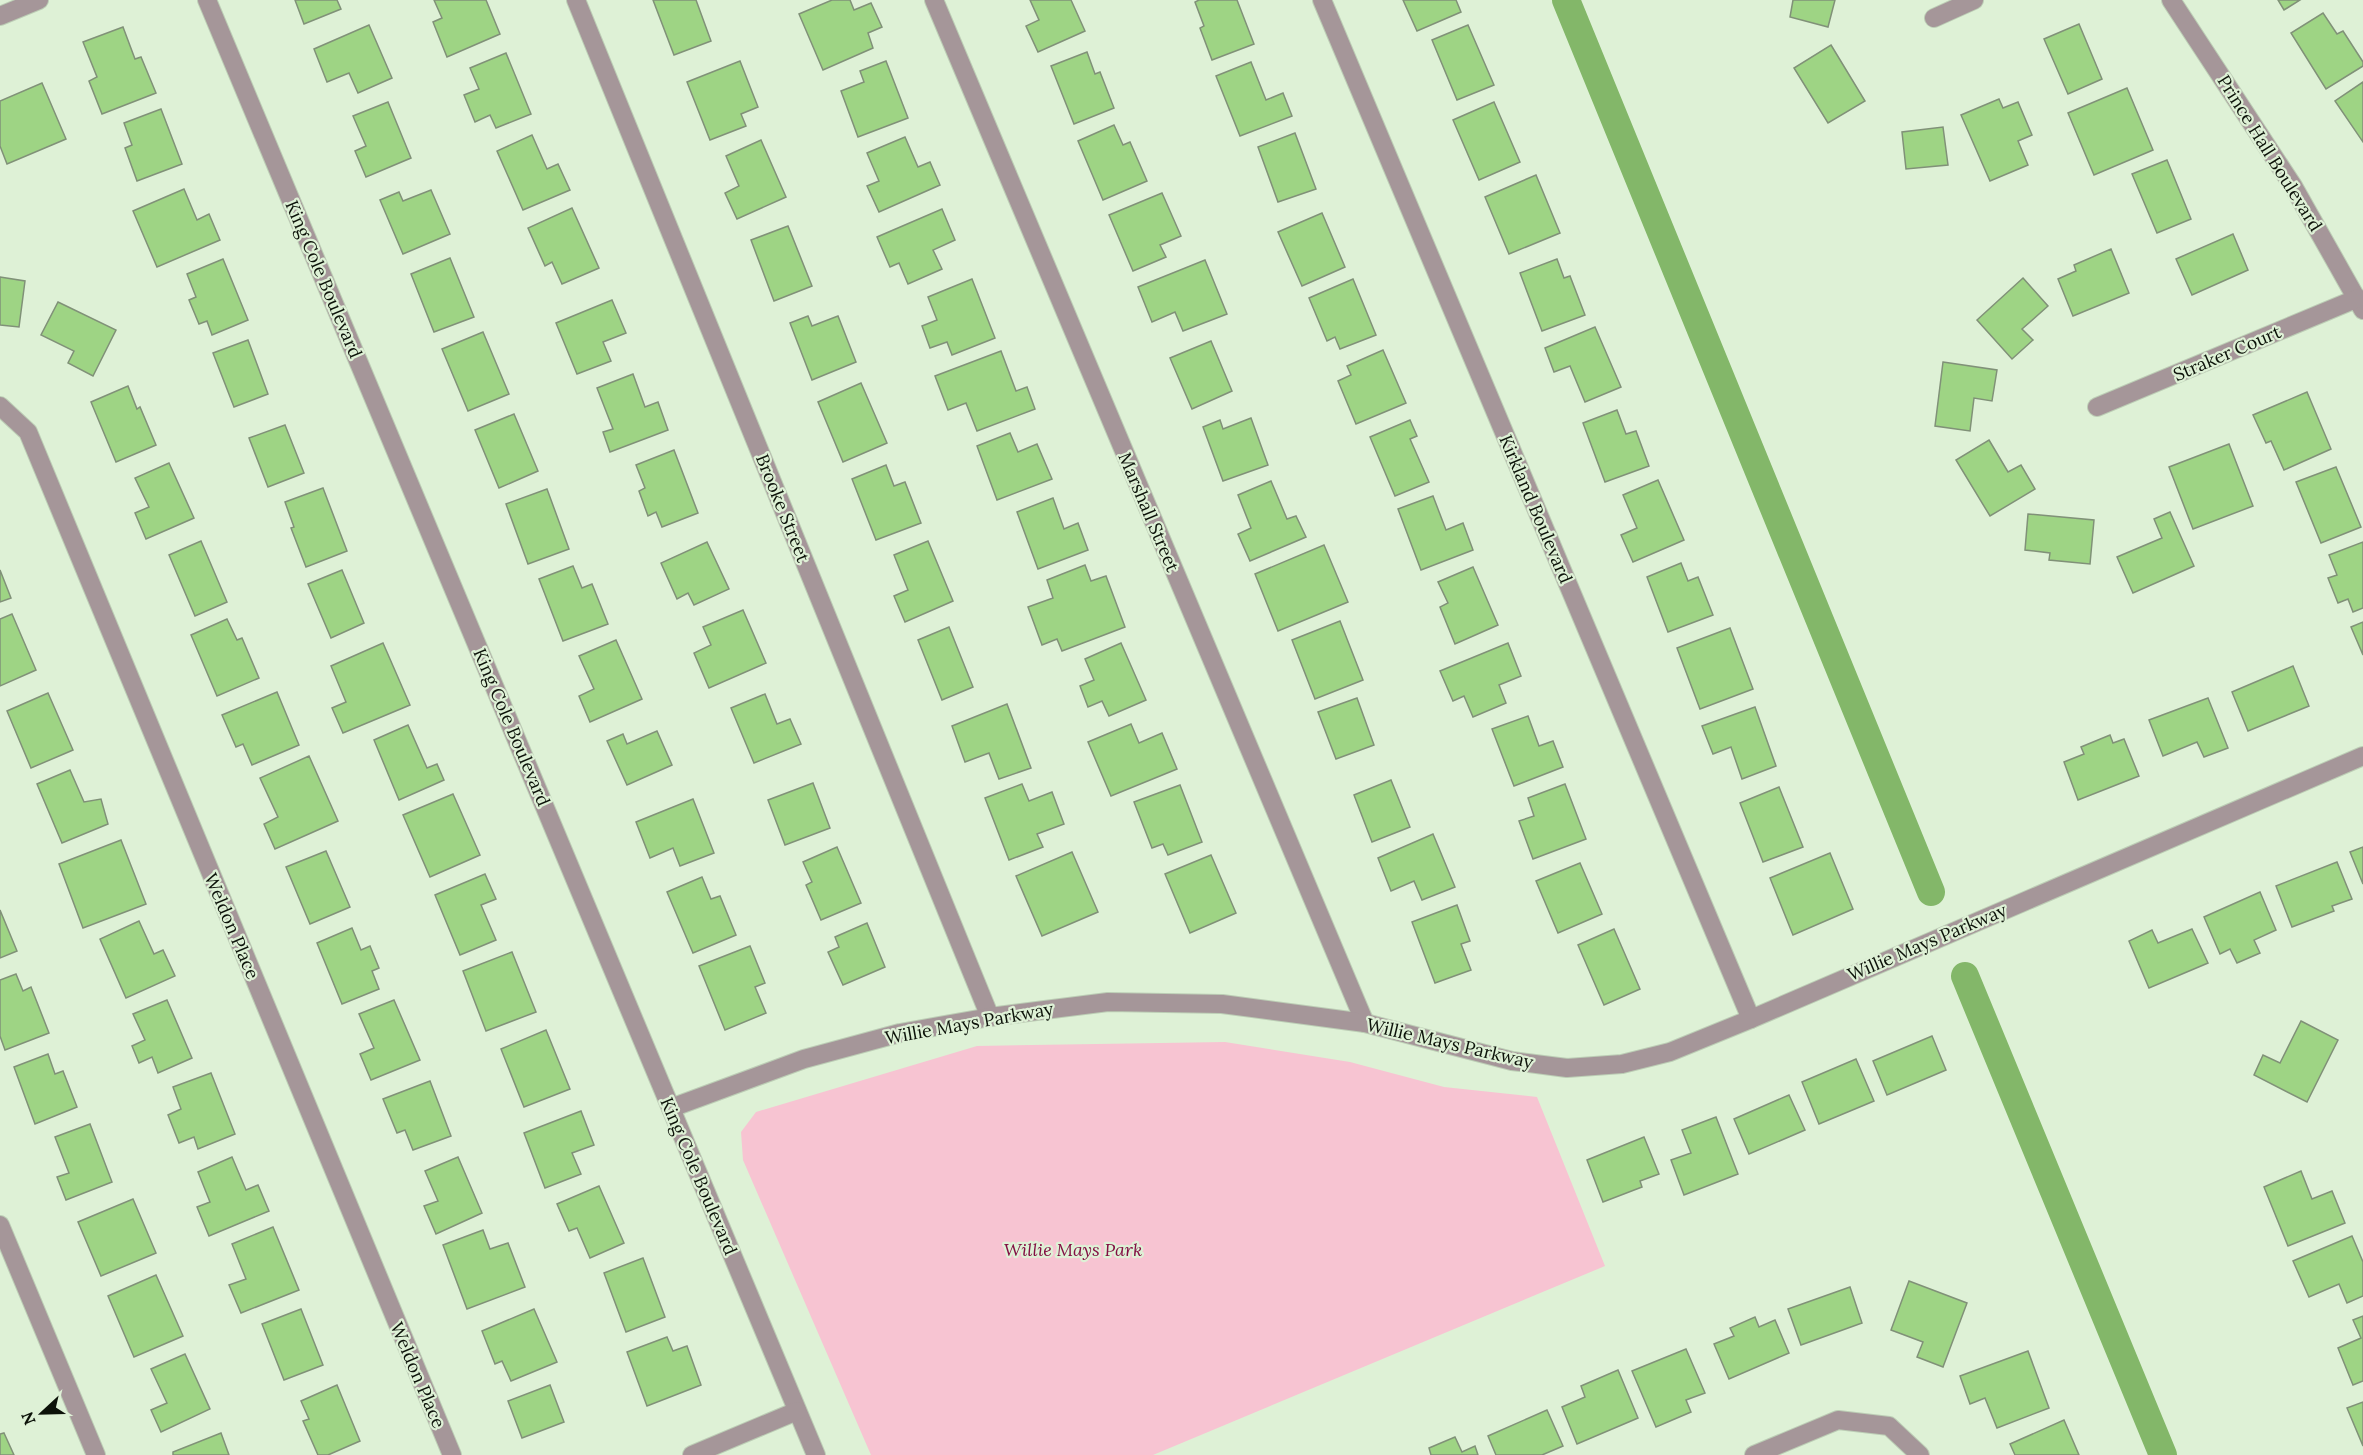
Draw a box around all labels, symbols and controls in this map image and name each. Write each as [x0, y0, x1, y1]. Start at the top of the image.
street label: Prince Hall Boulevard [2213, 71, 2328, 236]
street label: King Cole Boulevard [280, 197, 368, 362]
street label: Straker Court [2170, 320, 2284, 386]
street label: Kirkland Boulevard [1494, 431, 1578, 587]
street label: Marshall Street [1113, 449, 1185, 575]
street label: Brooke Street [751, 450, 815, 566]
street label: King Cole Boulevard [468, 645, 556, 810]
street label: Weldon Place [199, 869, 265, 983]
street label: Willie Mays Parkway [1844, 898, 2010, 986]
street label: Willie Mays Parkway [883, 997, 1055, 1049]
street label: Willie Mays Parkway [1364, 1013, 1536, 1073]
street label: King Cole Boulevard [655, 1094, 743, 1259]
park label: Willie Mays Park [1004, 1238, 1142, 1261]
street label: Weldon Place [385, 1318, 451, 1432]
north arrow [12, 1383, 72, 1443]
text: N [17, 1409, 40, 1428]

